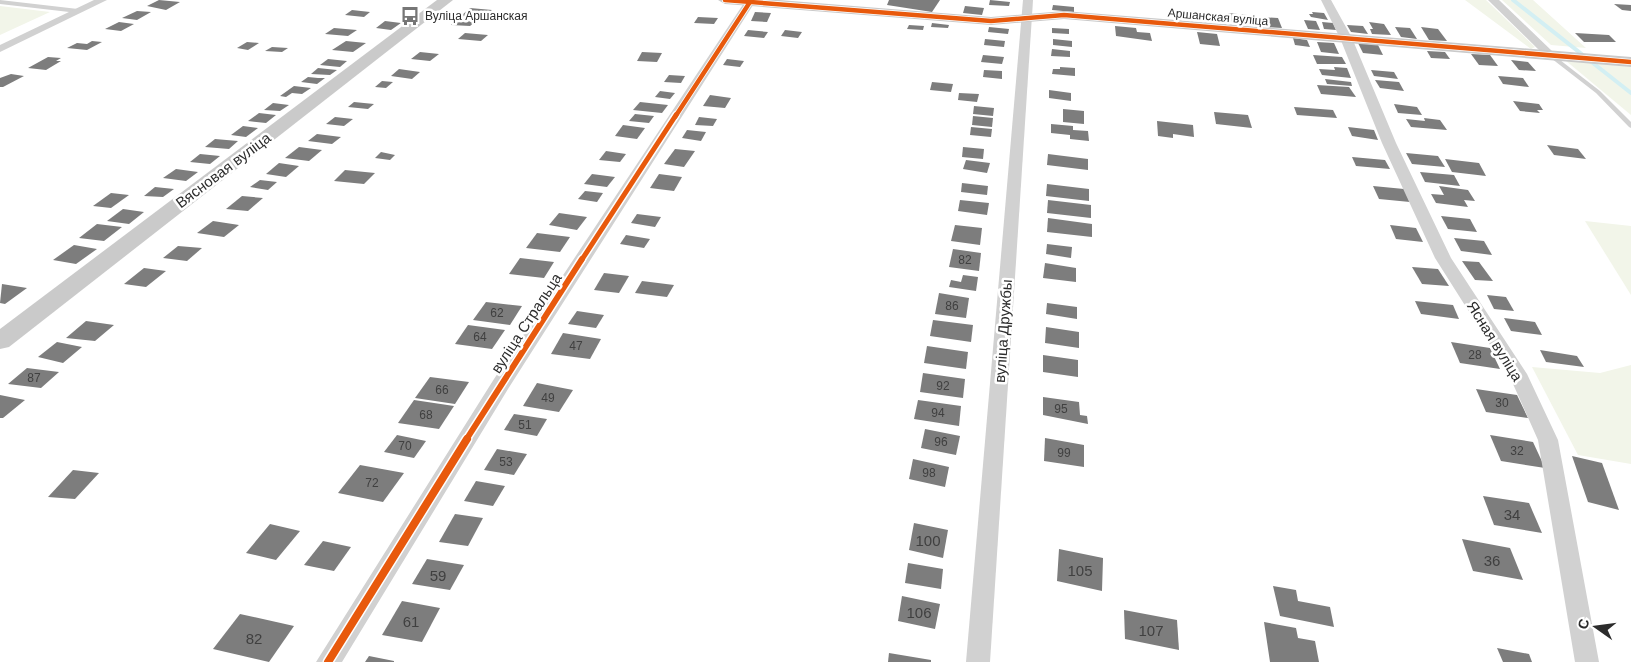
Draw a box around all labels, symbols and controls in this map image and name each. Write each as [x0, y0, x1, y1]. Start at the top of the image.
bus stop icon: Вуліца Аршанская [399, 5, 421, 27]
street label: Аршанская вуліца [1167, 6, 1269, 28]
place label: Вуліца Аршанская [425, 9, 527, 23]
street label: Вясновая вуліца [172, 128, 274, 211]
house number: 82 [958, 253, 972, 267]
street label: вуліца Стральца [487, 269, 565, 376]
street label: вуліца Дружбы [991, 279, 1015, 383]
street label: Ясная вуліца [1464, 298, 1527, 385]
house number: 86 [945, 299, 959, 313]
house number: 62 [490, 306, 504, 320]
house number: 64 [473, 330, 487, 344]
house number: 47 [569, 339, 583, 353]
house number: 28 [1468, 348, 1482, 362]
house number: 87 [27, 371, 41, 385]
house number: 92 [936, 379, 950, 393]
house number: 66 [435, 383, 449, 397]
house number: 49 [541, 391, 555, 405]
house number: 30 [1495, 396, 1509, 410]
house number: 95 [1054, 402, 1068, 416]
house number: 94 [931, 406, 945, 420]
house number: 68 [419, 408, 433, 422]
house number: 51 [518, 418, 532, 432]
house number: 96 [934, 435, 948, 449]
house number: 70 [398, 439, 412, 453]
house number: 32 [1510, 444, 1524, 458]
house number: 99 [1057, 446, 1071, 460]
house number: 53 [499, 455, 513, 469]
house number: 98 [922, 466, 936, 480]
house number: 72 [365, 476, 379, 490]
house number: 34 [1504, 506, 1520, 523]
house number: 100 [915, 532, 941, 549]
house number: 36 [1484, 552, 1500, 569]
house number: 105 [1067, 562, 1093, 579]
house number: 59 [430, 567, 446, 584]
north arrow [1571, 602, 1621, 652]
house number: 106 [906, 604, 932, 621]
house number: 61 [403, 613, 419, 630]
text: С [1574, 617, 1592, 631]
house number: 107 [1138, 622, 1164, 639]
house number: 82 [246, 630, 262, 647]

